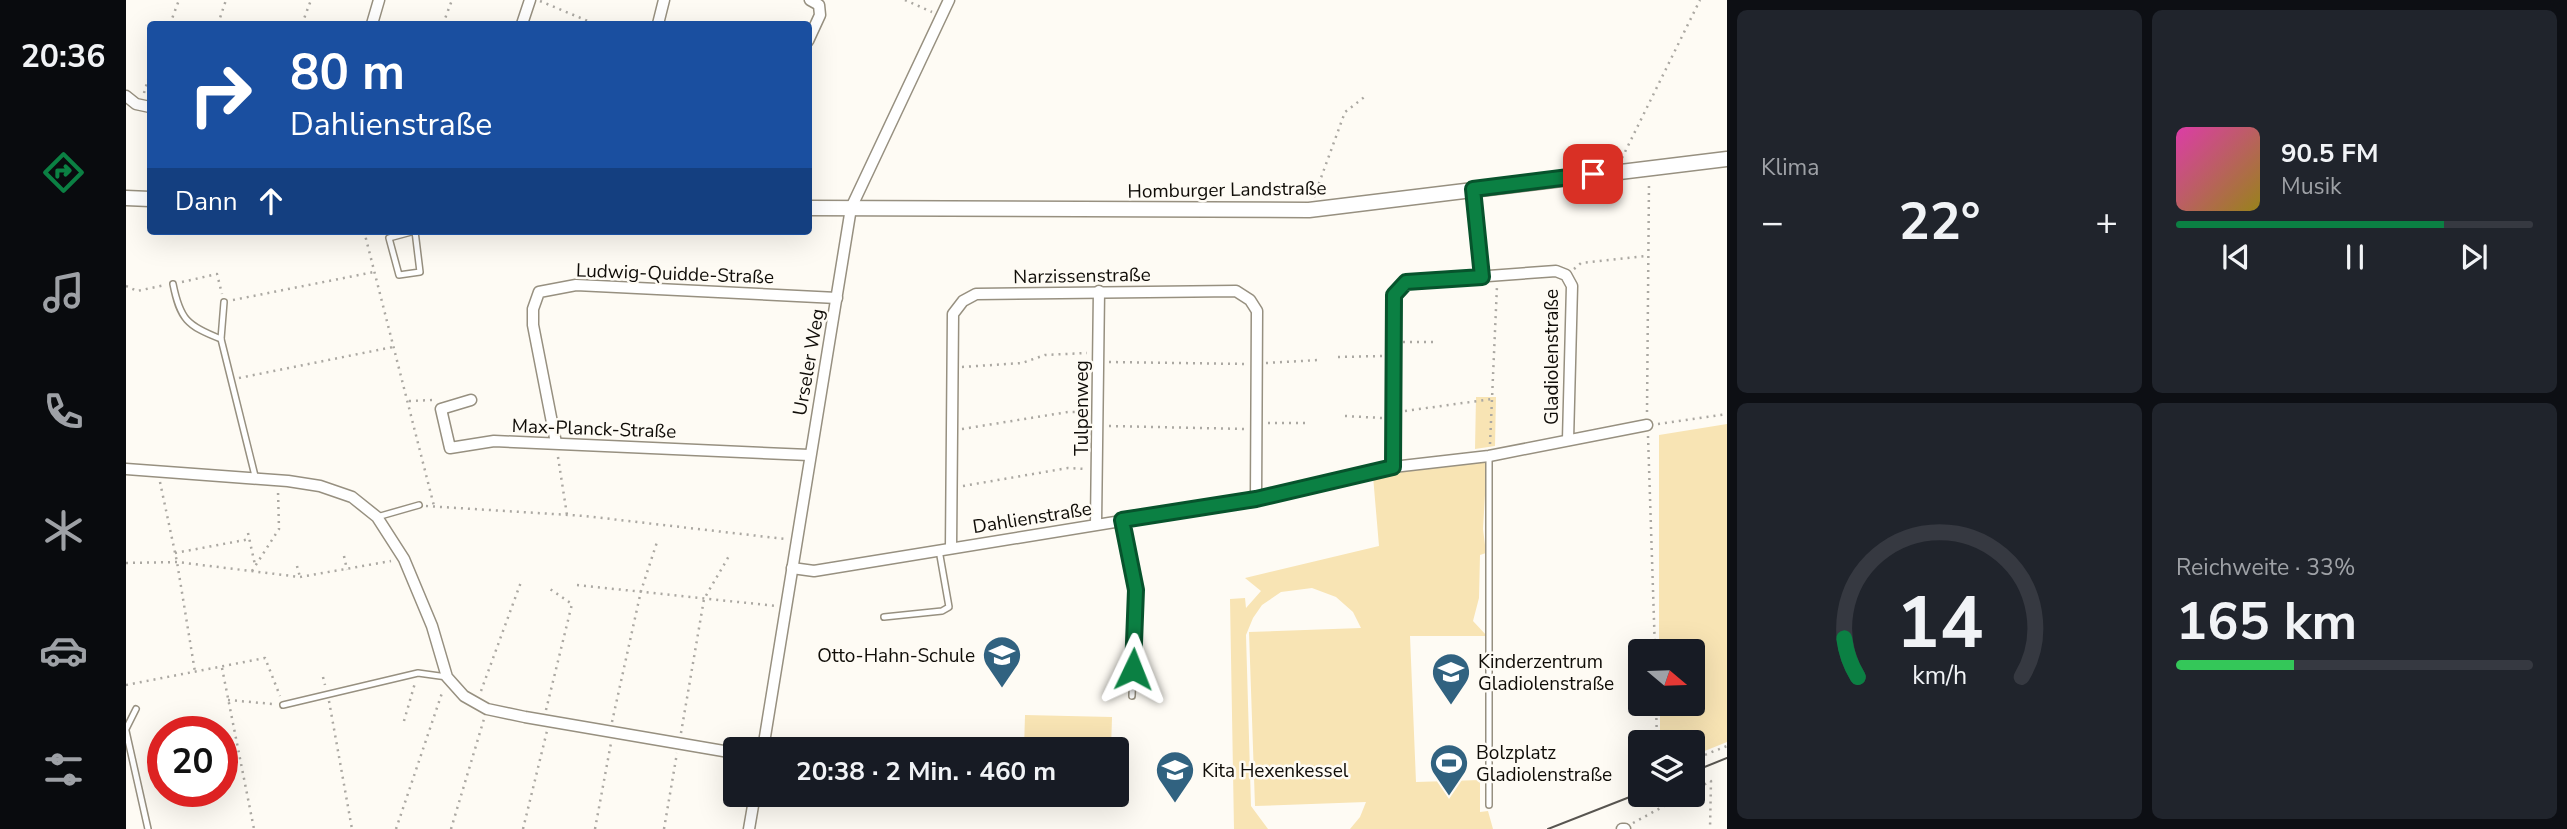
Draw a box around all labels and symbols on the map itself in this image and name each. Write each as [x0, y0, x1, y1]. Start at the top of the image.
pin [1563, 144, 1623, 204]
street label: Homburger Landstraße [1127, 175, 1327, 205]
street label: Ludwig-Quidde-Straße [576, 258, 774, 290]
street label: Narzissenstraße [1013, 262, 1151, 290]
street label: Gladiolenstraße [1539, 289, 1565, 425]
street label: Urseler Weg [787, 307, 831, 418]
street label: Tulpenweg [1069, 360, 1095, 456]
street label: Max-Planck-Straße [511, 413, 677, 445]
street label: Dahlienstraße [971, 496, 1094, 540]
position arrow [1096, 632, 1170, 706]
school or university icon: Otto-Hahn-Schule [981, 634, 1023, 689]
north arrow [1628, 639, 1704, 716]
place label: Otto-Hahn-Schule [817, 643, 975, 669]
place label: Kinderzentrum Gladiolenstraße [1478, 649, 1614, 697]
school or university icon: Kinderzentrum Gladiolenstraße [1430, 651, 1472, 706]
speed limit sign: 20 [147, 716, 238, 807]
place label: Bolzplatz Gladiolenstraße [1476, 740, 1612, 788]
sports icon: Bolzplatz Gladiolenstraße [1428, 742, 1470, 797]
school or university icon: Kita Hexenkessel [1154, 749, 1196, 804]
place label: Kita Hexenkessel [1202, 758, 1349, 784]

